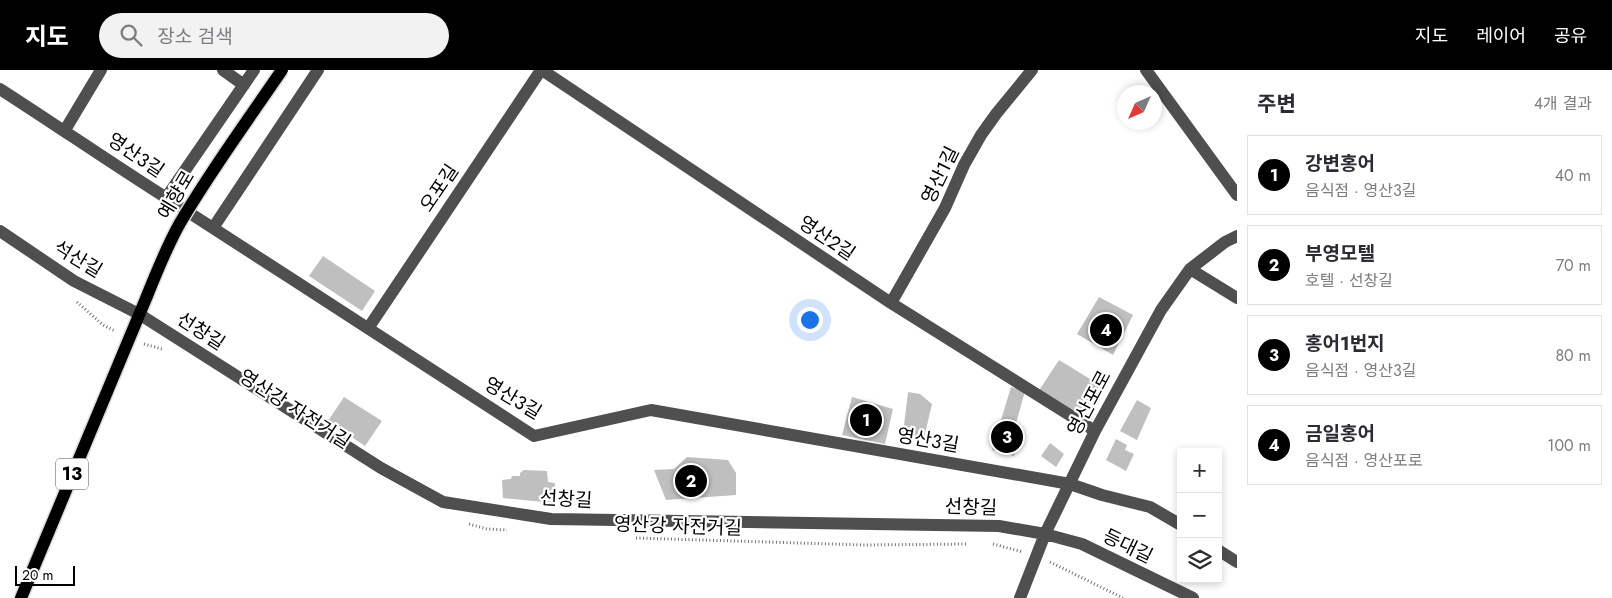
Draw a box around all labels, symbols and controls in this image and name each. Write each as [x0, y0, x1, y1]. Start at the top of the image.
search box [99, 13, 449, 58]
text: 지도 [25, 19, 69, 54]
icon: search [117, 21, 145, 49]
text: 장소 검색 [157, 23, 233, 50]
text: 지도 [1415, 23, 1448, 49]
text: 레이어 [1476, 23, 1526, 49]
text: 공유 [1554, 23, 1587, 49]
north arrow [1117, 85, 1162, 130]
text: 주변 [1257, 89, 1296, 119]
text: 4개 결과 [1534, 92, 1592, 115]
street label: 영산3길 [102, 126, 170, 184]
street label: 영산1길 [914, 142, 966, 208]
text: 강변홍어 [1305, 150, 1375, 177]
street label: 오포길 [413, 159, 465, 217]
text: 1 [1270, 164, 1278, 187]
text: 40 m [1555, 164, 1591, 187]
street label: 예향로 [151, 166, 201, 224]
text: 음식점 · 영산3길 [1305, 179, 1416, 202]
street label: 영산2길 [793, 209, 861, 267]
street label: 석산길 [49, 234, 107, 284]
text: 부영모텔 [1305, 240, 1375, 267]
text: 2 [1269, 254, 1279, 277]
text: 70 m [1556, 254, 1591, 277]
text: 호텔 · 선창길 [1305, 269, 1393, 292]
street label: 선창길 [172, 305, 230, 357]
your location [797, 307, 823, 333]
pin: 4 [1090, 311, 1122, 349]
text: 홍어1번지 [1305, 330, 1385, 357]
text: 3 [1269, 344, 1279, 367]
text: 80 m [1555, 344, 1591, 367]
text: 음식점 · 영산3길 [1305, 359, 1416, 382]
street label: 영산강 자전거길 [234, 363, 356, 455]
street label: 영산포로 [1061, 366, 1117, 440]
street label: 영산3길 [479, 370, 547, 426]
pin: 1 [850, 401, 882, 439]
pin: 3 [991, 418, 1023, 456]
text: 금일홍어 [1305, 420, 1375, 447]
street label: 영산3길 [895, 421, 961, 459]
text: 4 [1268, 434, 1280, 457]
text: 100 m [1547, 434, 1591, 457]
map controls [1177, 448, 1222, 583]
button: + [1177, 448, 1222, 493]
text: 음식점 · 영산포로 [1305, 449, 1422, 472]
road number: 13 [56, 458, 88, 489]
pin: 2 [675, 462, 707, 500]
street label: 선창길 [539, 484, 593, 514]
street label: 선창길 [944, 493, 998, 521]
button: − [1177, 493, 1222, 538]
street label: 영산강 자전거길 [614, 510, 742, 542]
street label: 등대길 [1099, 522, 1157, 570]
button: layers [1177, 538, 1222, 583]
scale bar [15, 563, 75, 586]
text: 20 m [22, 565, 54, 585]

